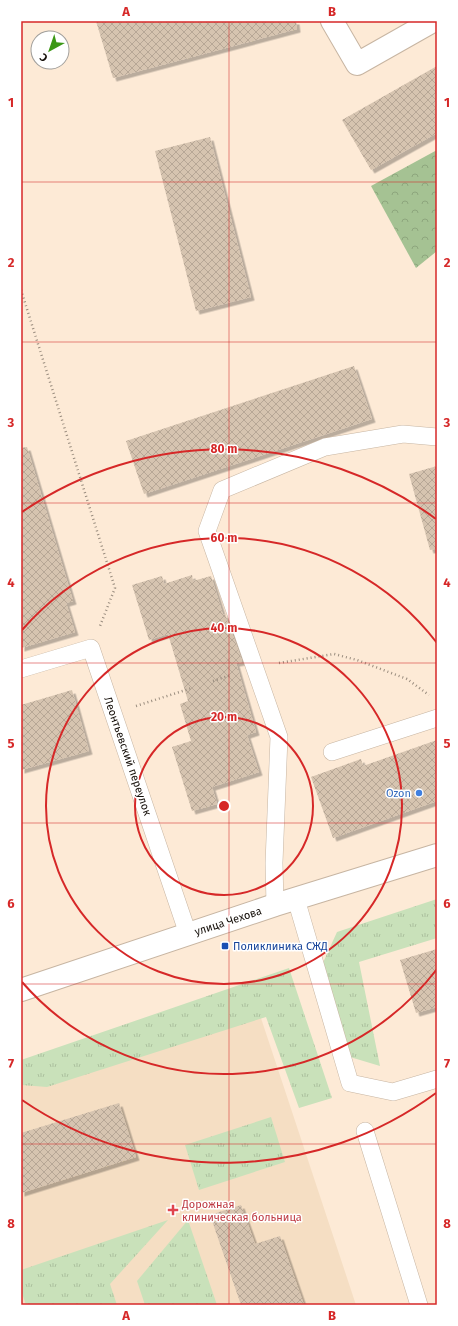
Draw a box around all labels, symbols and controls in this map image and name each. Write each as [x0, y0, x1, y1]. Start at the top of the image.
text: A [121, 4, 130, 19]
text: B [328, 4, 336, 19]
north arrow [30, 30, 70, 70]
text: С [37, 50, 50, 64]
text: 1 [8, 95, 14, 110]
text: 1 [444, 95, 450, 110]
text: 2 [8, 255, 15, 270]
text: 2 [444, 255, 451, 270]
text: 3 [7, 415, 15, 430]
text: 3 [443, 415, 451, 430]
text: 80 m [211, 442, 237, 456]
text: 60 m [211, 531, 237, 545]
text: 4 [7, 575, 15, 590]
text: 4 [443, 575, 451, 590]
text: 40 m [211, 621, 237, 635]
street label: Леонтьевский переулок [101, 695, 154, 818]
text: 20 m [211, 710, 237, 724]
text: 5 [8, 736, 15, 751]
text: 5 [444, 736, 451, 751]
place label: Ozon [386, 787, 411, 800]
marker: Ozon [414, 788, 424, 798]
centre of rings [217, 799, 231, 813]
text: 6 [7, 896, 15, 911]
text: 6 [443, 896, 451, 911]
street label: улица Чехова [193, 904, 263, 938]
place label: Поликлиника СЖД [233, 940, 328, 953]
marker: Поликлиника СЖД [220, 941, 230, 951]
text: 7 [8, 1056, 14, 1071]
text: 7 [444, 1056, 450, 1071]
place label: Дорожная клиническая больница [181, 1198, 302, 1224]
marker: Дорожная клиническая больница [167, 1204, 179, 1216]
text: 8 [7, 1216, 15, 1231]
text: 8 [443, 1216, 451, 1231]
text: A [121, 1308, 130, 1323]
text: B [328, 1308, 336, 1323]

